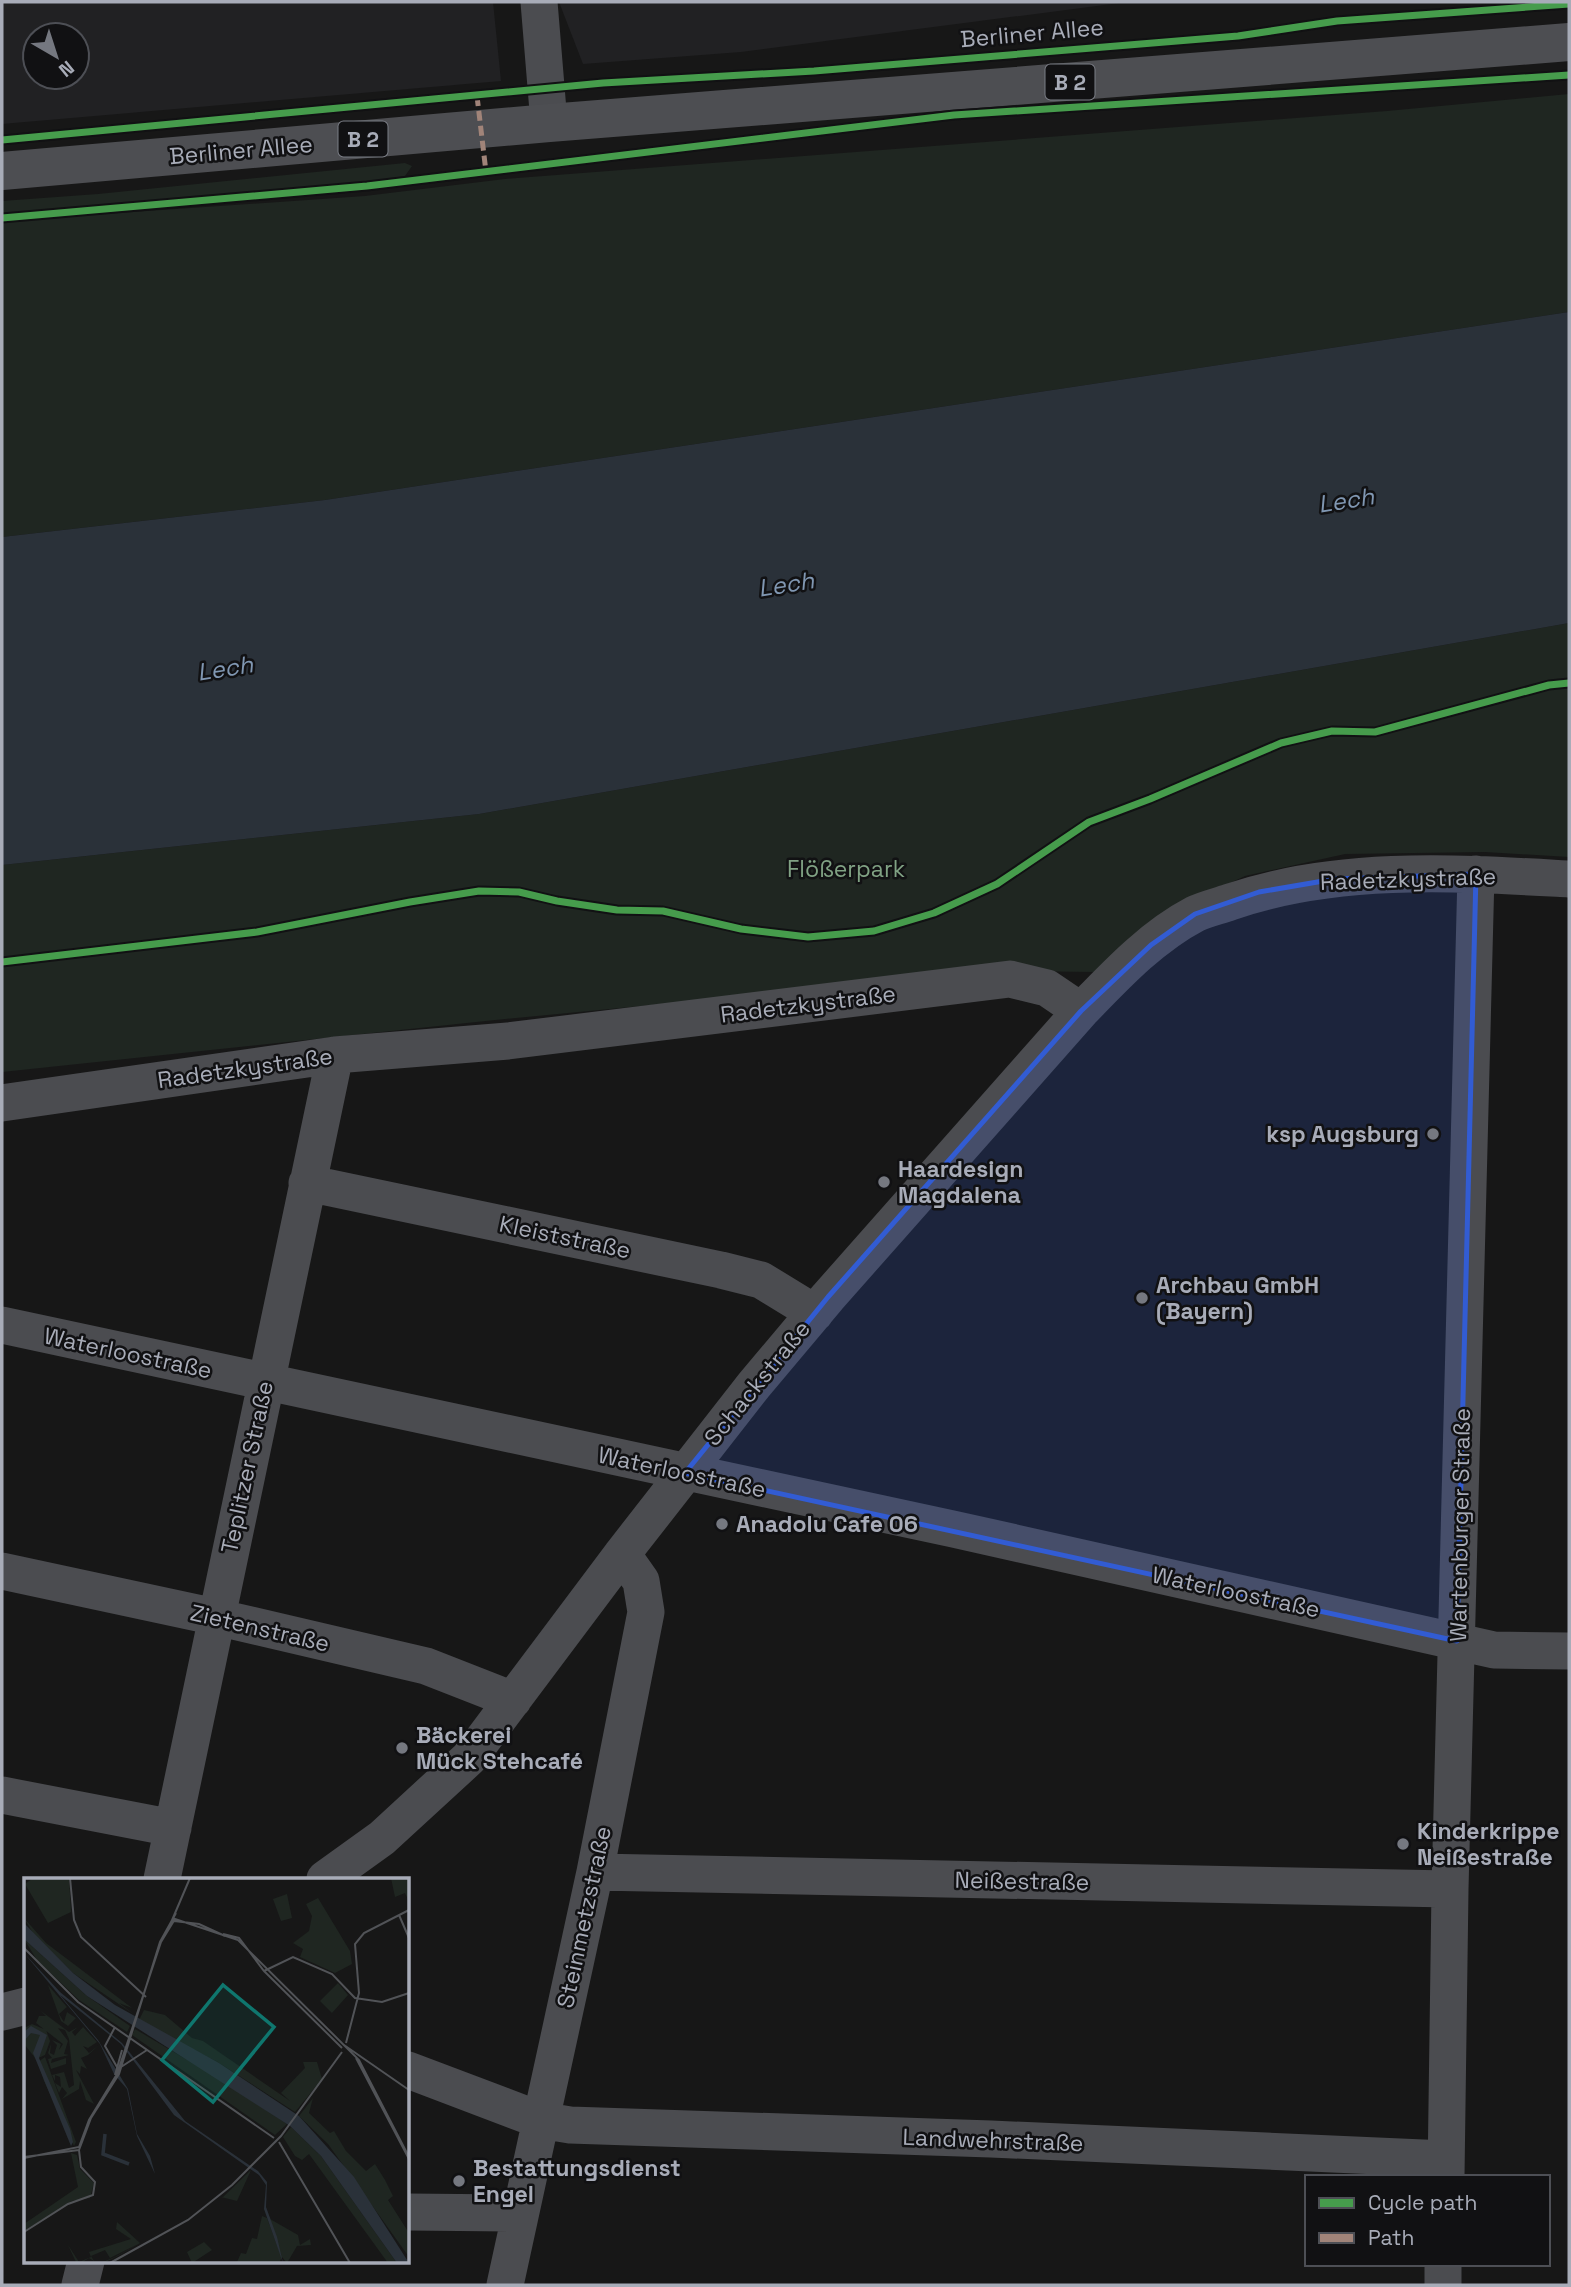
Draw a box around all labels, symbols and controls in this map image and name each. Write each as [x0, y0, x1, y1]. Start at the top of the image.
street label: Berliner Allee [959, 12, 1105, 54]
north arrow [21, 21, 91, 91]
text: N [54, 55, 79, 83]
road number: B 2 [1046, 64, 1094, 100]
road number: B 2 [338, 122, 388, 156]
street label: Berliner Allee [168, 129, 314, 171]
water label: Lech [1316, 480, 1377, 520]
water label: Lech [756, 564, 817, 604]
water label: Lech [195, 648, 256, 688]
park label: Flößerpark [787, 854, 905, 884]
street label: Radetzkystraße [1319, 861, 1497, 897]
street label: Radetzkystraße [719, 978, 897, 1030]
street label: Radetzkystraße [156, 1041, 334, 1095]
place label: ksp Augsburg [1266, 1119, 1419, 1149]
marker: ksp Augsburg [1425, 1126, 1441, 1142]
place label: Haardesign Magdalena [898, 1154, 1023, 1210]
marker: Haardesign Magdalena [876, 1174, 892, 1190]
street label: Kleiststraße [497, 1208, 633, 1266]
place label: Archbau GmbH (Bayern) [1156, 1270, 1319, 1326]
marker: Archbau GmbH (Bayern) [1134, 1290, 1150, 1306]
street label: Schackstraße [697, 1314, 817, 1452]
street label: Waterloostraße [41, 1321, 215, 1385]
street label: Teplitzer Straße [214, 1378, 280, 1556]
street label: Wartenburger Straße [1443, 1408, 1477, 1642]
street label: Waterloostraße [595, 1440, 769, 1504]
place label: Anadolu Cafe 06 [736, 1509, 918, 1539]
marker: Anadolu Cafe 06 [714, 1516, 730, 1532]
street label: Waterloostraße [1149, 1560, 1323, 1624]
street label: Zietenstraße [187, 1597, 333, 1659]
place label: Bäckerei Mück Stehcafé [416, 1720, 583, 1776]
marker: Bäckerei Mück Stehcafé [394, 1740, 410, 1756]
place label: Kinderkrippe Neißestraße [1417, 1816, 1560, 1872]
street label: Steinmetzstraße [550, 1823, 618, 2011]
marker: Kinderkrippe Neißestraße [1395, 1836, 1411, 1852]
street label: Neißestraße [954, 1865, 1090, 1897]
inset map [24, 1878, 410, 2262]
street label: Landwehrstraße [902, 2122, 1084, 2158]
place label: Bestattungsdienst Engel [473, 2153, 681, 2209]
marker: Bestattungsdienst Engel [451, 2173, 467, 2189]
legend [1305, 2175, 1550, 2266]
text: Cycle path [1368, 2189, 1477, 2216]
text: Path [1368, 2224, 1414, 2251]

